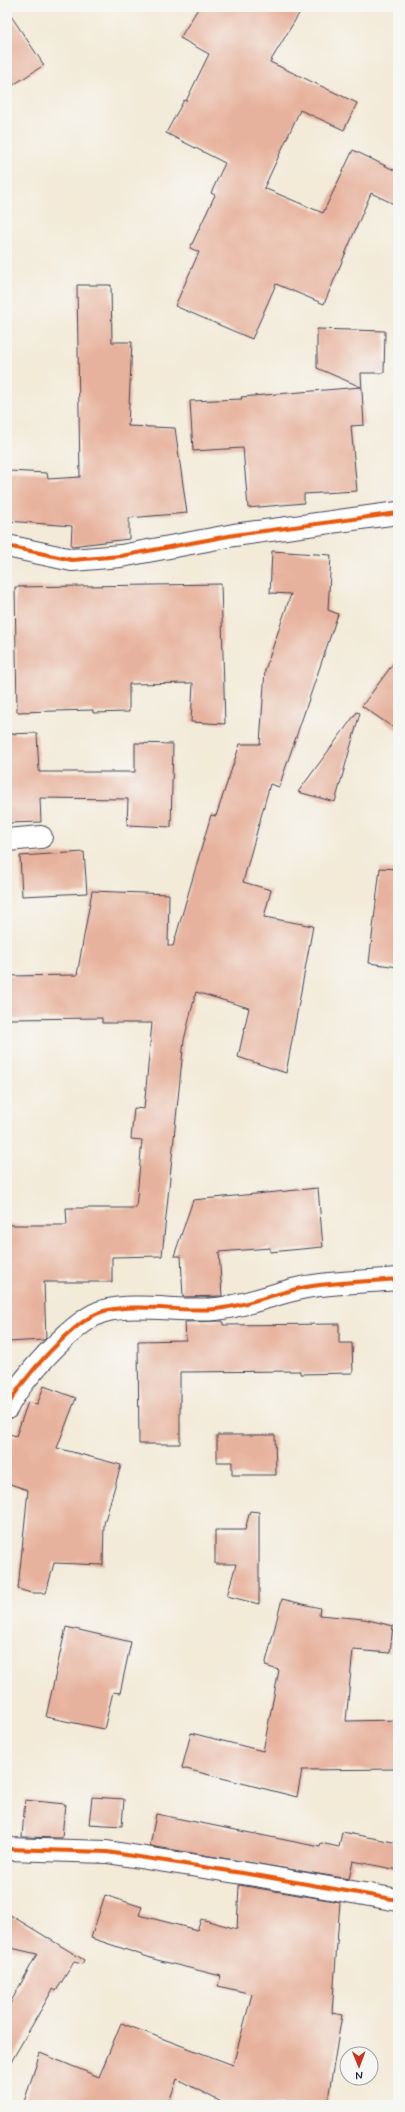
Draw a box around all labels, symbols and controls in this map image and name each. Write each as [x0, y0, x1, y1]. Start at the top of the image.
north arrow [339, 2046, 379, 2086]
text: N [355, 2068, 363, 2082]

